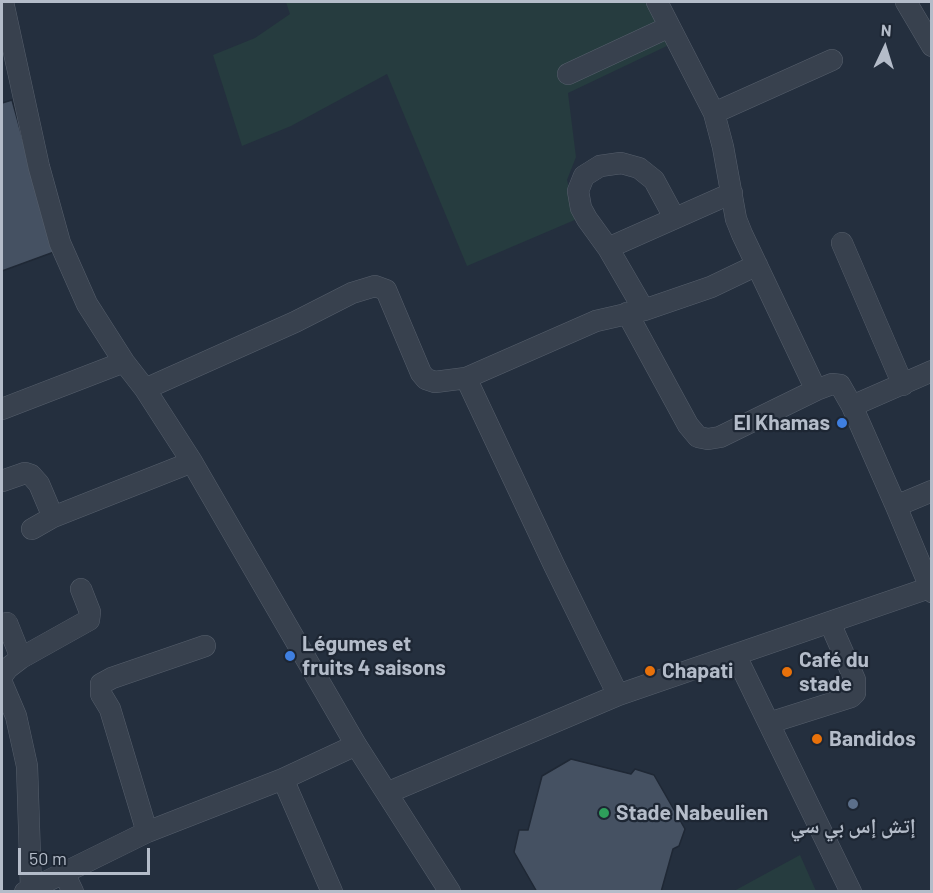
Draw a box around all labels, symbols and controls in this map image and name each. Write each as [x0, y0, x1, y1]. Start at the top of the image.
north arrow [855, 18, 915, 78]
text: N [880, 20, 892, 39]
place label: El Khamas [734, 410, 830, 436]
marker: El Khamas [835, 416, 849, 430]
place label: Légumes et fruits 4 saisons [302, 631, 446, 681]
place label: Café du stade [799, 647, 869, 697]
marker: Légumes et fruits 4 saisons [283, 649, 297, 663]
place label: Chapati [662, 658, 733, 684]
marker: Chapati [643, 664, 657, 678]
marker: Café du stade [780, 665, 794, 679]
place label: Bandidos [829, 726, 916, 752]
marker: Bandidos [810, 732, 824, 746]
marker: إتش إس بي سي [846, 797, 860, 811]
place label: Stade Nabeulien [616, 800, 768, 826]
marker: Stade Nabeulien [597, 806, 611, 820]
place label: إتش إس بي سي [790, 813, 916, 839]
scale bar [21, 836, 153, 874]
text: 50 m [29, 847, 67, 869]

